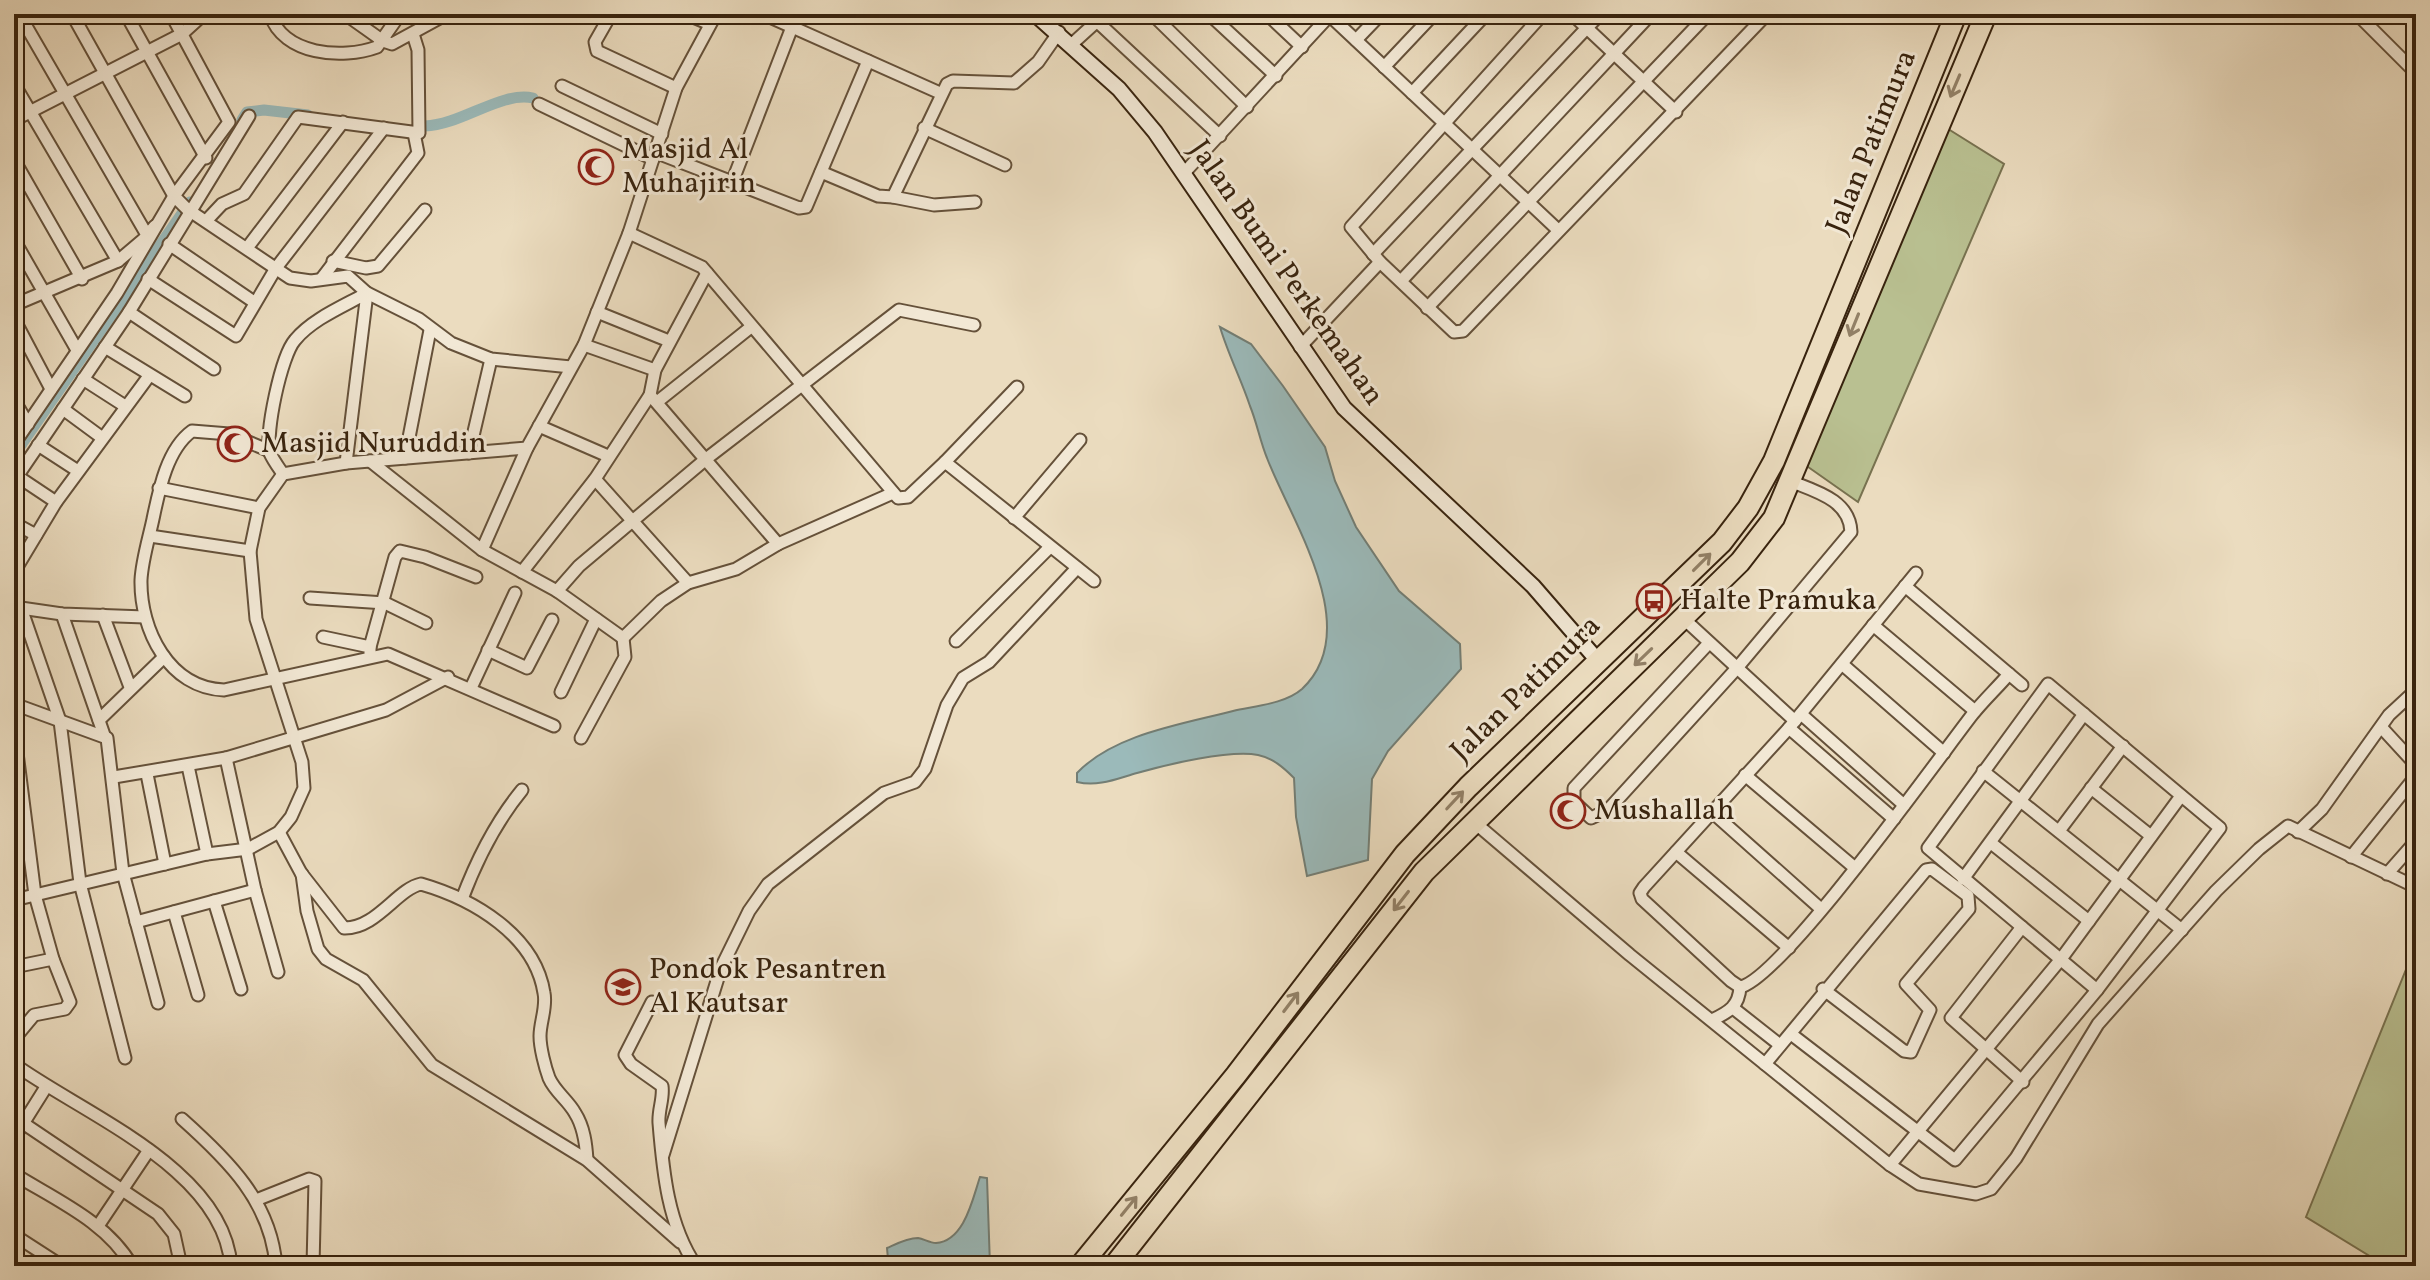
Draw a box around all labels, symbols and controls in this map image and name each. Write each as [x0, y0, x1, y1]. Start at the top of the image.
street label: Jalan Patimura [1816, 44, 1928, 240]
one-way arrow [1947, 73, 1962, 98]
place label: Masjid Al Muhajirin [622, 129, 756, 205]
street label: Jalan Bumi Perkemahan [1178, 132, 1394, 414]
mosque icon: Masjid Al Muhajirin [577, 148, 615, 186]
one-way arrow [1846, 312, 1860, 337]
place label: Masjid Nuruddin [261, 423, 487, 465]
mosque icon: Masjid Nuruddin [216, 425, 254, 463]
one-way arrow [1692, 552, 1712, 572]
place label: Halte Pramuka [1680, 580, 1877, 622]
bus stop icon: Halte Pramuka [1635, 582, 1673, 620]
street label: Jalan Patimura [1441, 606, 1611, 772]
one-way arrow [1634, 647, 1653, 666]
place label: Mushallah [1594, 790, 1735, 832]
one-way arrow [1445, 791, 1463, 811]
mosque icon: Mushallah [1549, 792, 1587, 830]
one-way arrow [1393, 890, 1410, 911]
place label: Pondok Pesantren Al Kautsar [649, 949, 887, 1025]
school or university icon: Pondok Pesantren Al Kautsar [604, 968, 642, 1006]
one-way arrow [1283, 992, 1300, 1013]
one-way arrow [1120, 1196, 1138, 1216]

